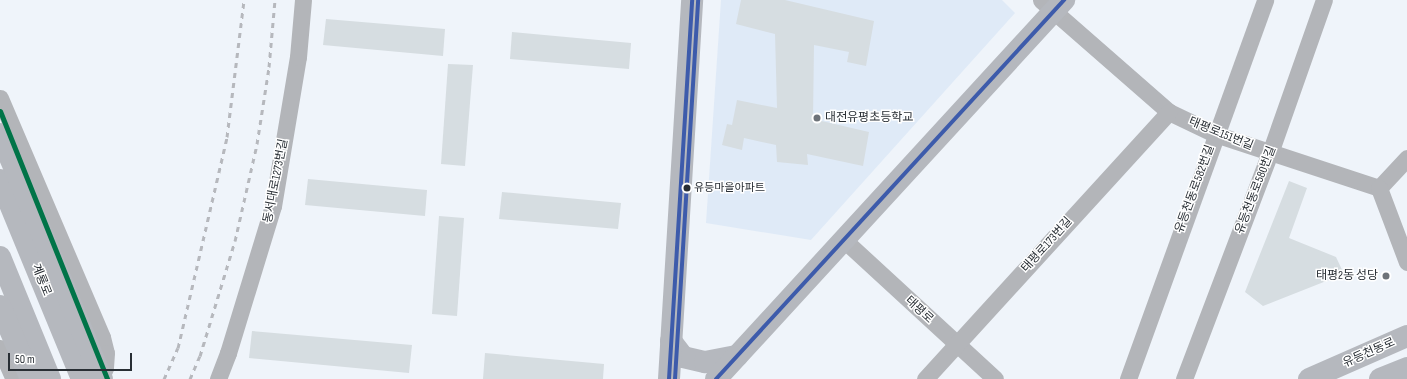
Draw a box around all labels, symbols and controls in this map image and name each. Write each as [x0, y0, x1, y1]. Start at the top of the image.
place label: 대전유평초등학교 [825, 111, 913, 125]
marker: 대전유평초등학교 [812, 113, 822, 123]
street label: 태평로151번길 [1187, 115, 1255, 153]
street label: 동서대로1273번길 [261, 138, 291, 224]
street label: 유등천동로582번길 [1172, 143, 1218, 235]
street label: 유등천동로580번길 [1233, 144, 1279, 236]
place label: 유등마을아파트 [694, 181, 765, 195]
marker: 유등마을아파트 [682, 183, 692, 193]
street label: 태평로173번길 [1018, 214, 1076, 276]
street label: 계룡로 [28, 262, 54, 298]
place label: 태평2동 성당 [1316, 269, 1378, 283]
marker: 태평2동 성당 [1381, 271, 1391, 281]
street label: 태평로 [902, 293, 936, 327]
street label: 유등천동로 [1341, 335, 1397, 371]
scale bar [10, 345, 134, 371]
text: 50 m [15, 352, 35, 367]

